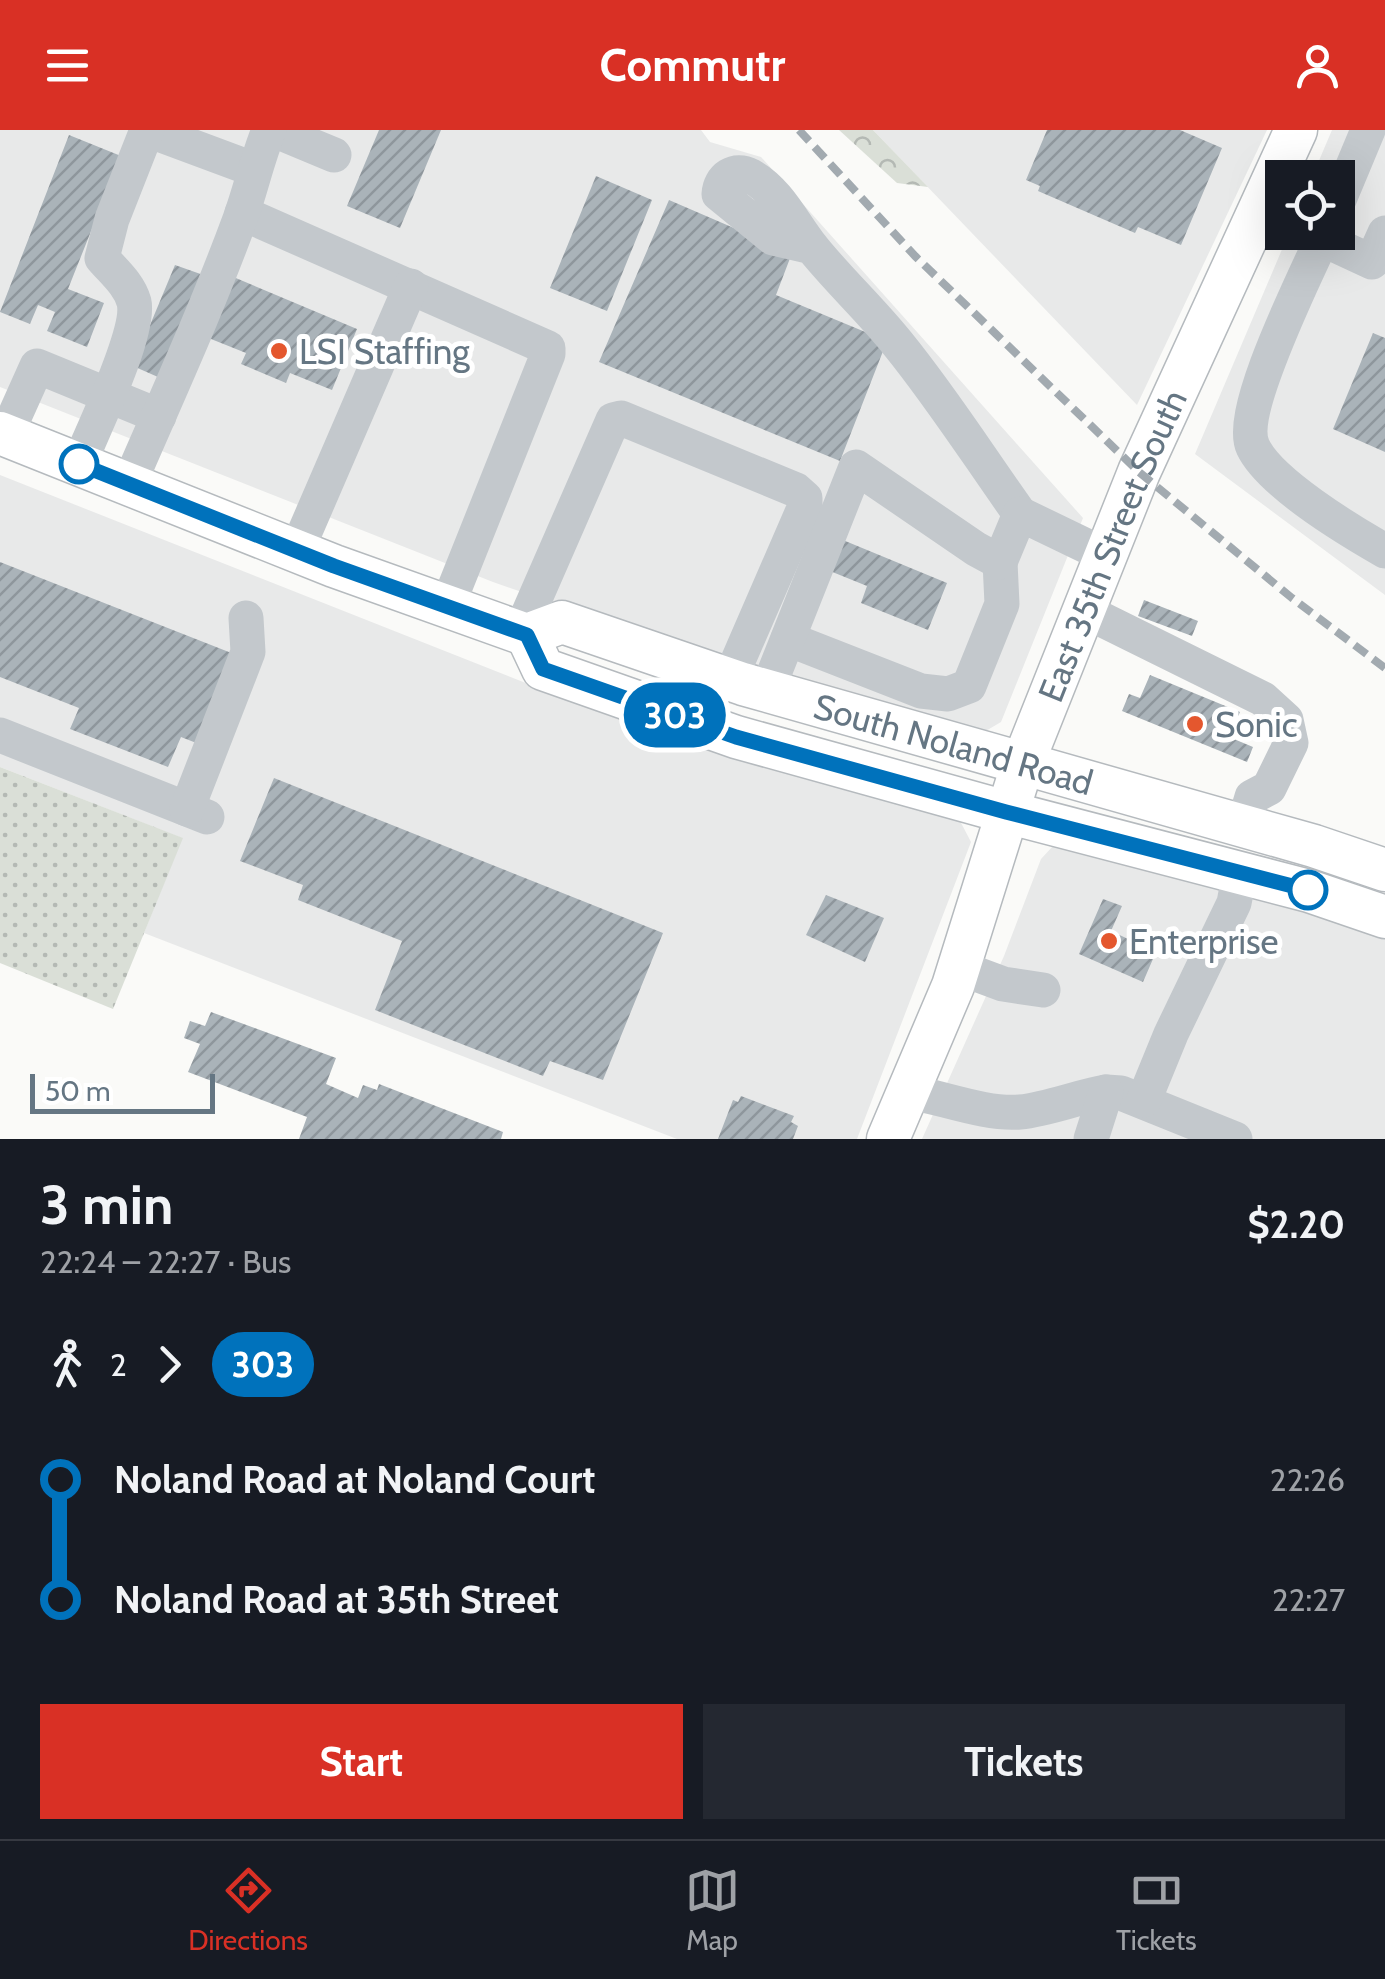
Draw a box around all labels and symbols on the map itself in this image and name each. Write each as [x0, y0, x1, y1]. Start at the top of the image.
place label: LSI Staffing [299, 330, 470, 373]
marker: LSI Staffing [268, 340, 290, 362]
street label: East 35th Street South [1028, 383, 1195, 708]
unlabelled marker [60, 445, 98, 483]
line badge: 303 [618, 682, 732, 748]
street label: South Noland Road [809, 684, 1098, 804]
place label: Sonic [1215, 703, 1298, 746]
marker: Sonic [1184, 713, 1206, 735]
unlabelled marker [1289, 871, 1327, 909]
place label: Enterprise [1129, 920, 1278, 963]
marker: Enterprise [1098, 930, 1120, 952]
scale bar [30, 1069, 215, 1114]

